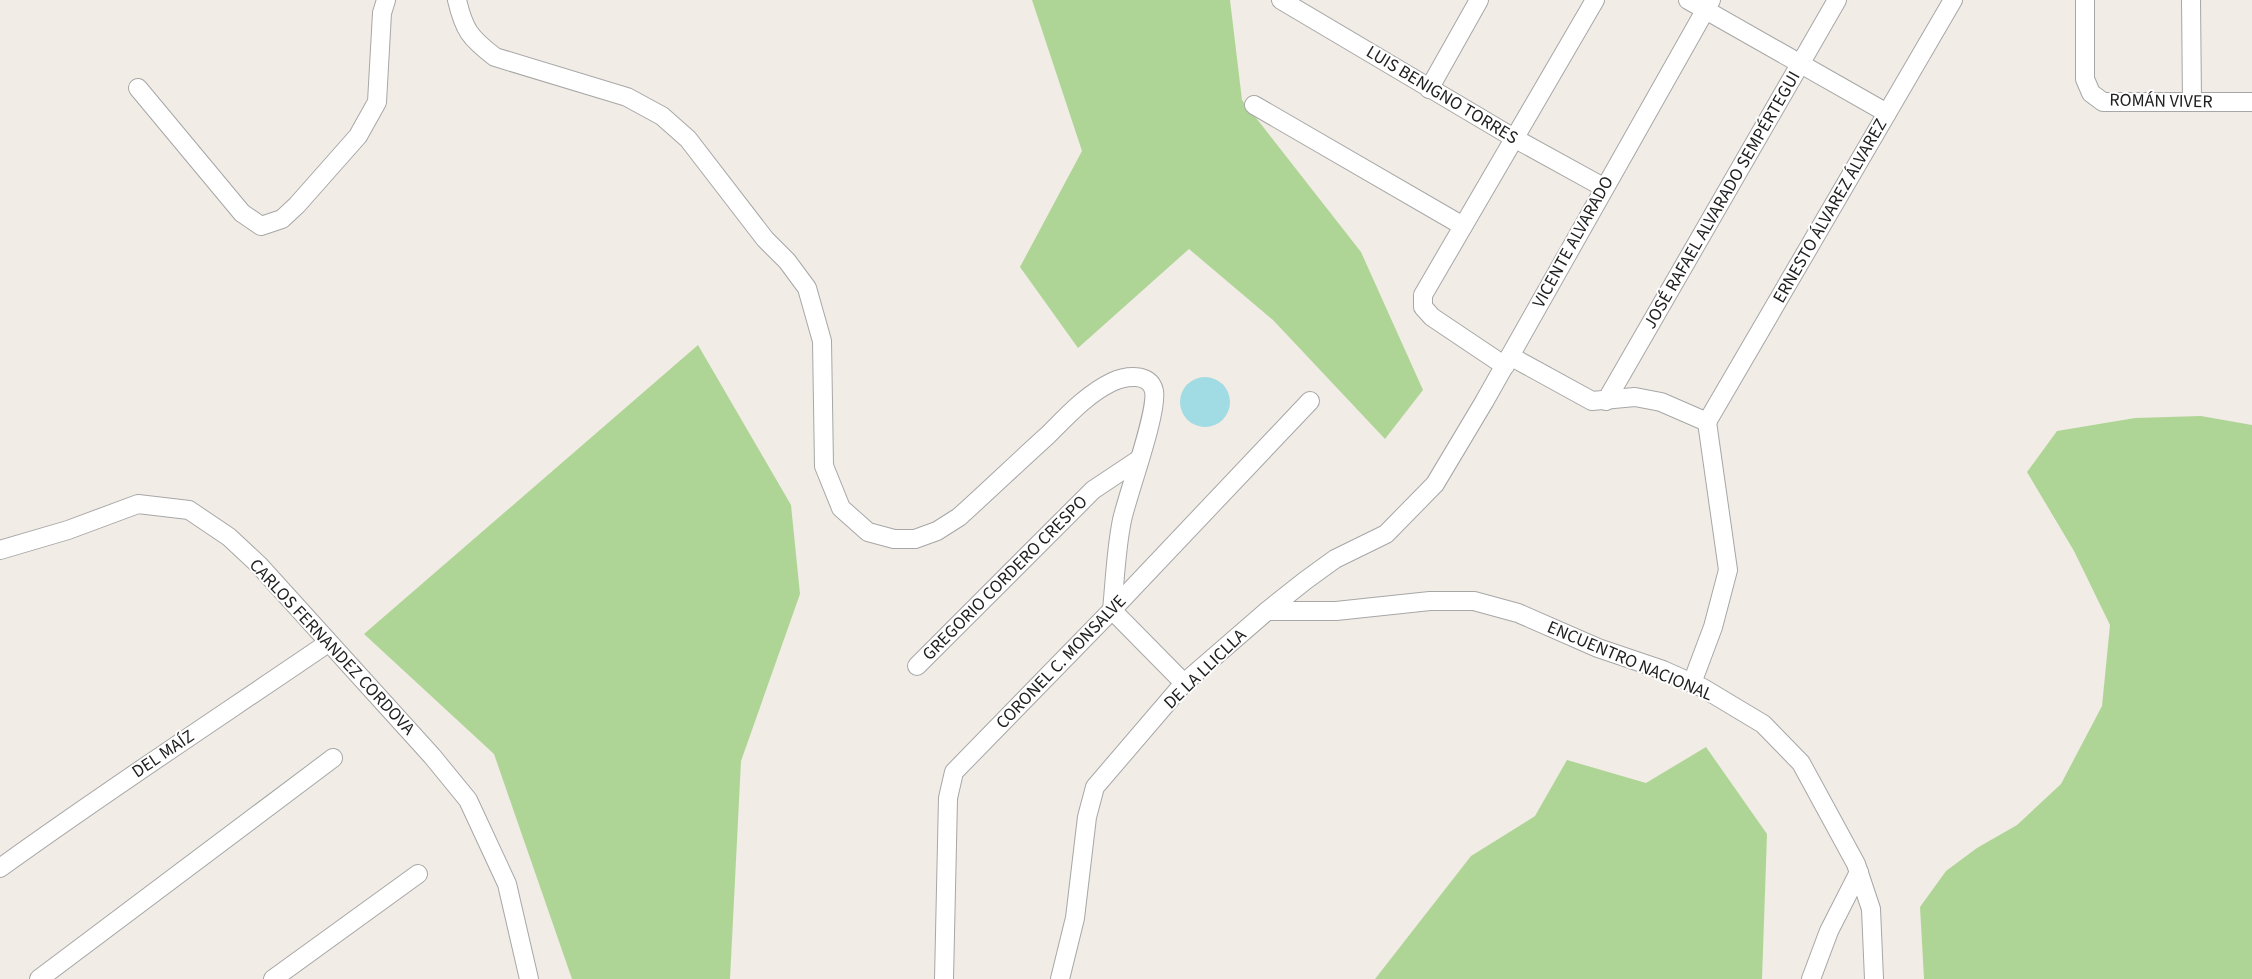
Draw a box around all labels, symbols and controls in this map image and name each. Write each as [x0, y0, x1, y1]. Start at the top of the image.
street label: LUIS BENIGNO TORRES [1361, 40, 1523, 150]
street label: JOSÉ RAFAEL ALVARADO SEMPÉRTEGUI [1638, 66, 1806, 334]
street label: ROMÁN VIVER [2109, 88, 2213, 114]
street label: ERNESTO ÁLVAREZ ÁLVAREZ [1767, 114, 1893, 308]
street label: VICENTE ALVARADO [1526, 172, 1620, 312]
street label: GREGORIO CORDERO CRESPO [917, 490, 1093, 666]
street label: CARLOS FERNANDEZ CORDOVA [243, 553, 421, 741]
street label: CORONEL C. MONSALVE [990, 589, 1132, 735]
street label: ENCUENTRO NACIONAL [1543, 615, 1717, 707]
street label: DE LA LLICLLA [1158, 623, 1252, 715]
street label: DEL MAÍZ [127, 724, 199, 784]

